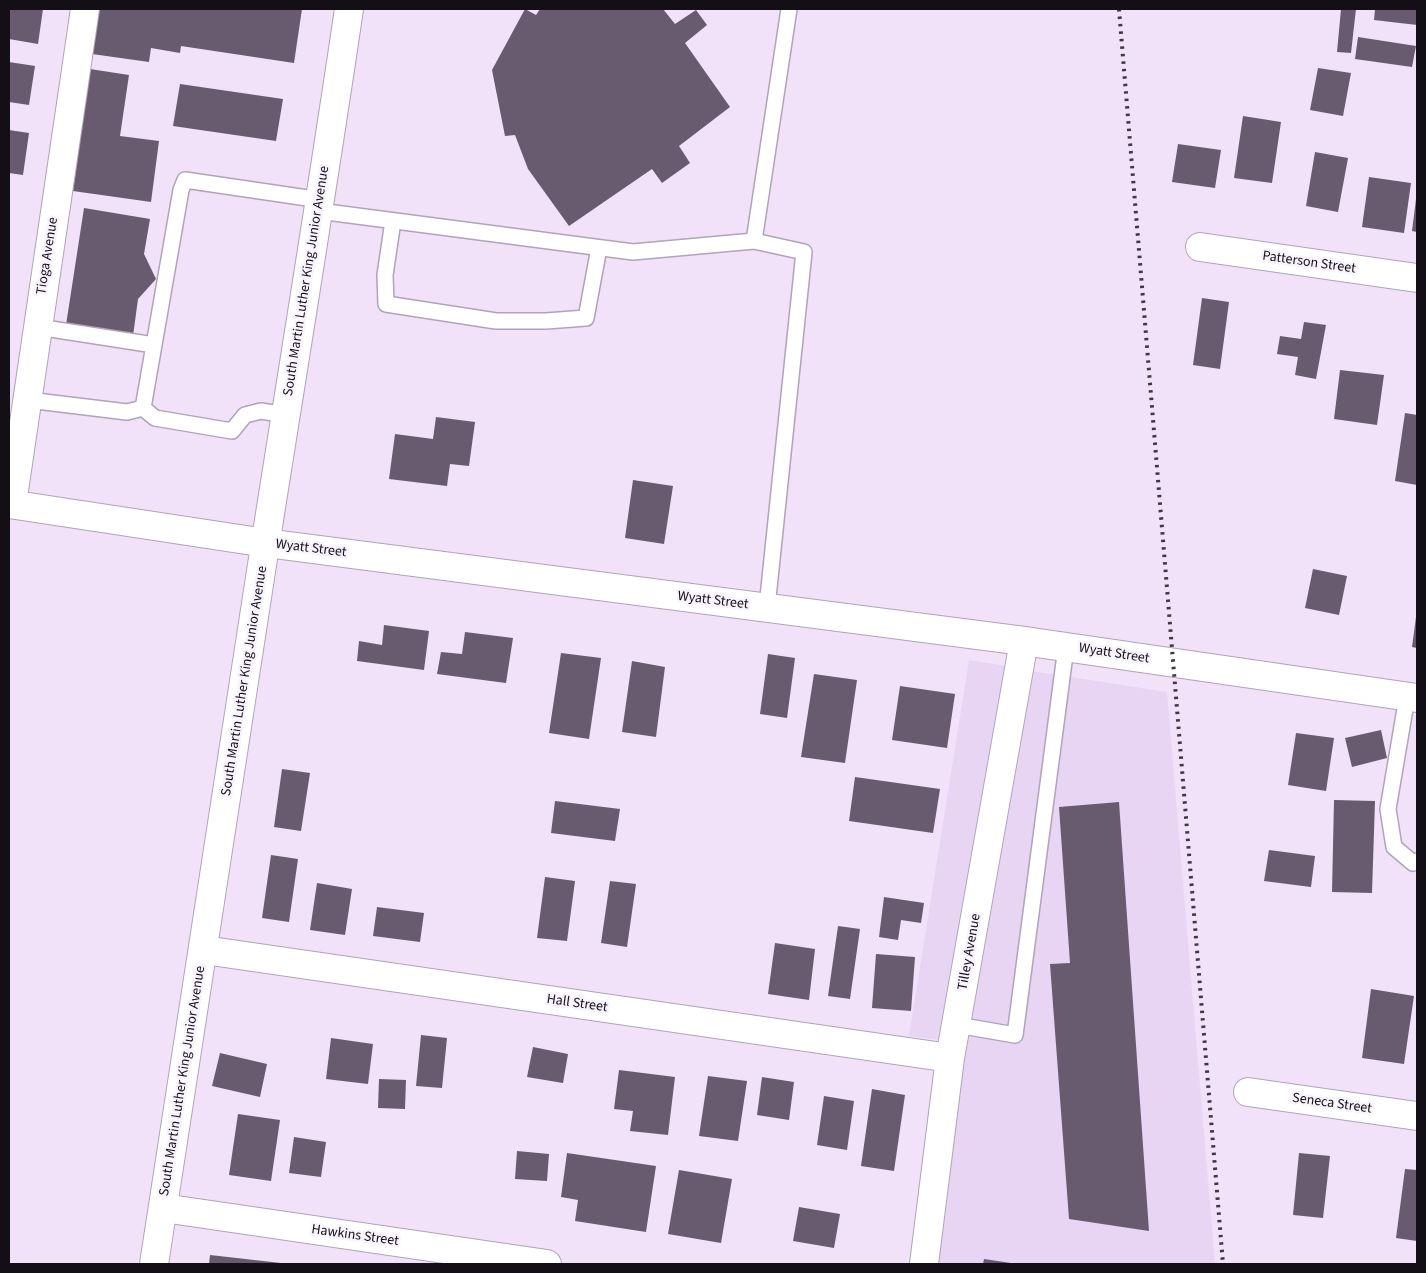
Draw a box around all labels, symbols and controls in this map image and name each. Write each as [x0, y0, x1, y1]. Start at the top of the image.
street label: South Martin Luther King Junior Avenue [281, 165, 333, 397]
street label: Tioga Avenue [34, 216, 62, 296]
street label: Patterson Street [1261, 248, 1357, 278]
street label: Wyatt Street [275, 536, 347, 562]
street label: South Martin Luther King Junior Avenue [219, 565, 271, 797]
street label: Wyatt Street [677, 588, 749, 614]
street label: Wyatt Street [1078, 640, 1150, 668]
street label: Tilley Avenue [955, 912, 985, 992]
street label: South Martin Luther King Junior Avenue [157, 965, 209, 1197]
street label: Hall Street [546, 991, 608, 1017]
street label: Seneca Street [1291, 1090, 1373, 1118]
street label: Hawkins Street [310, 1222, 400, 1250]

